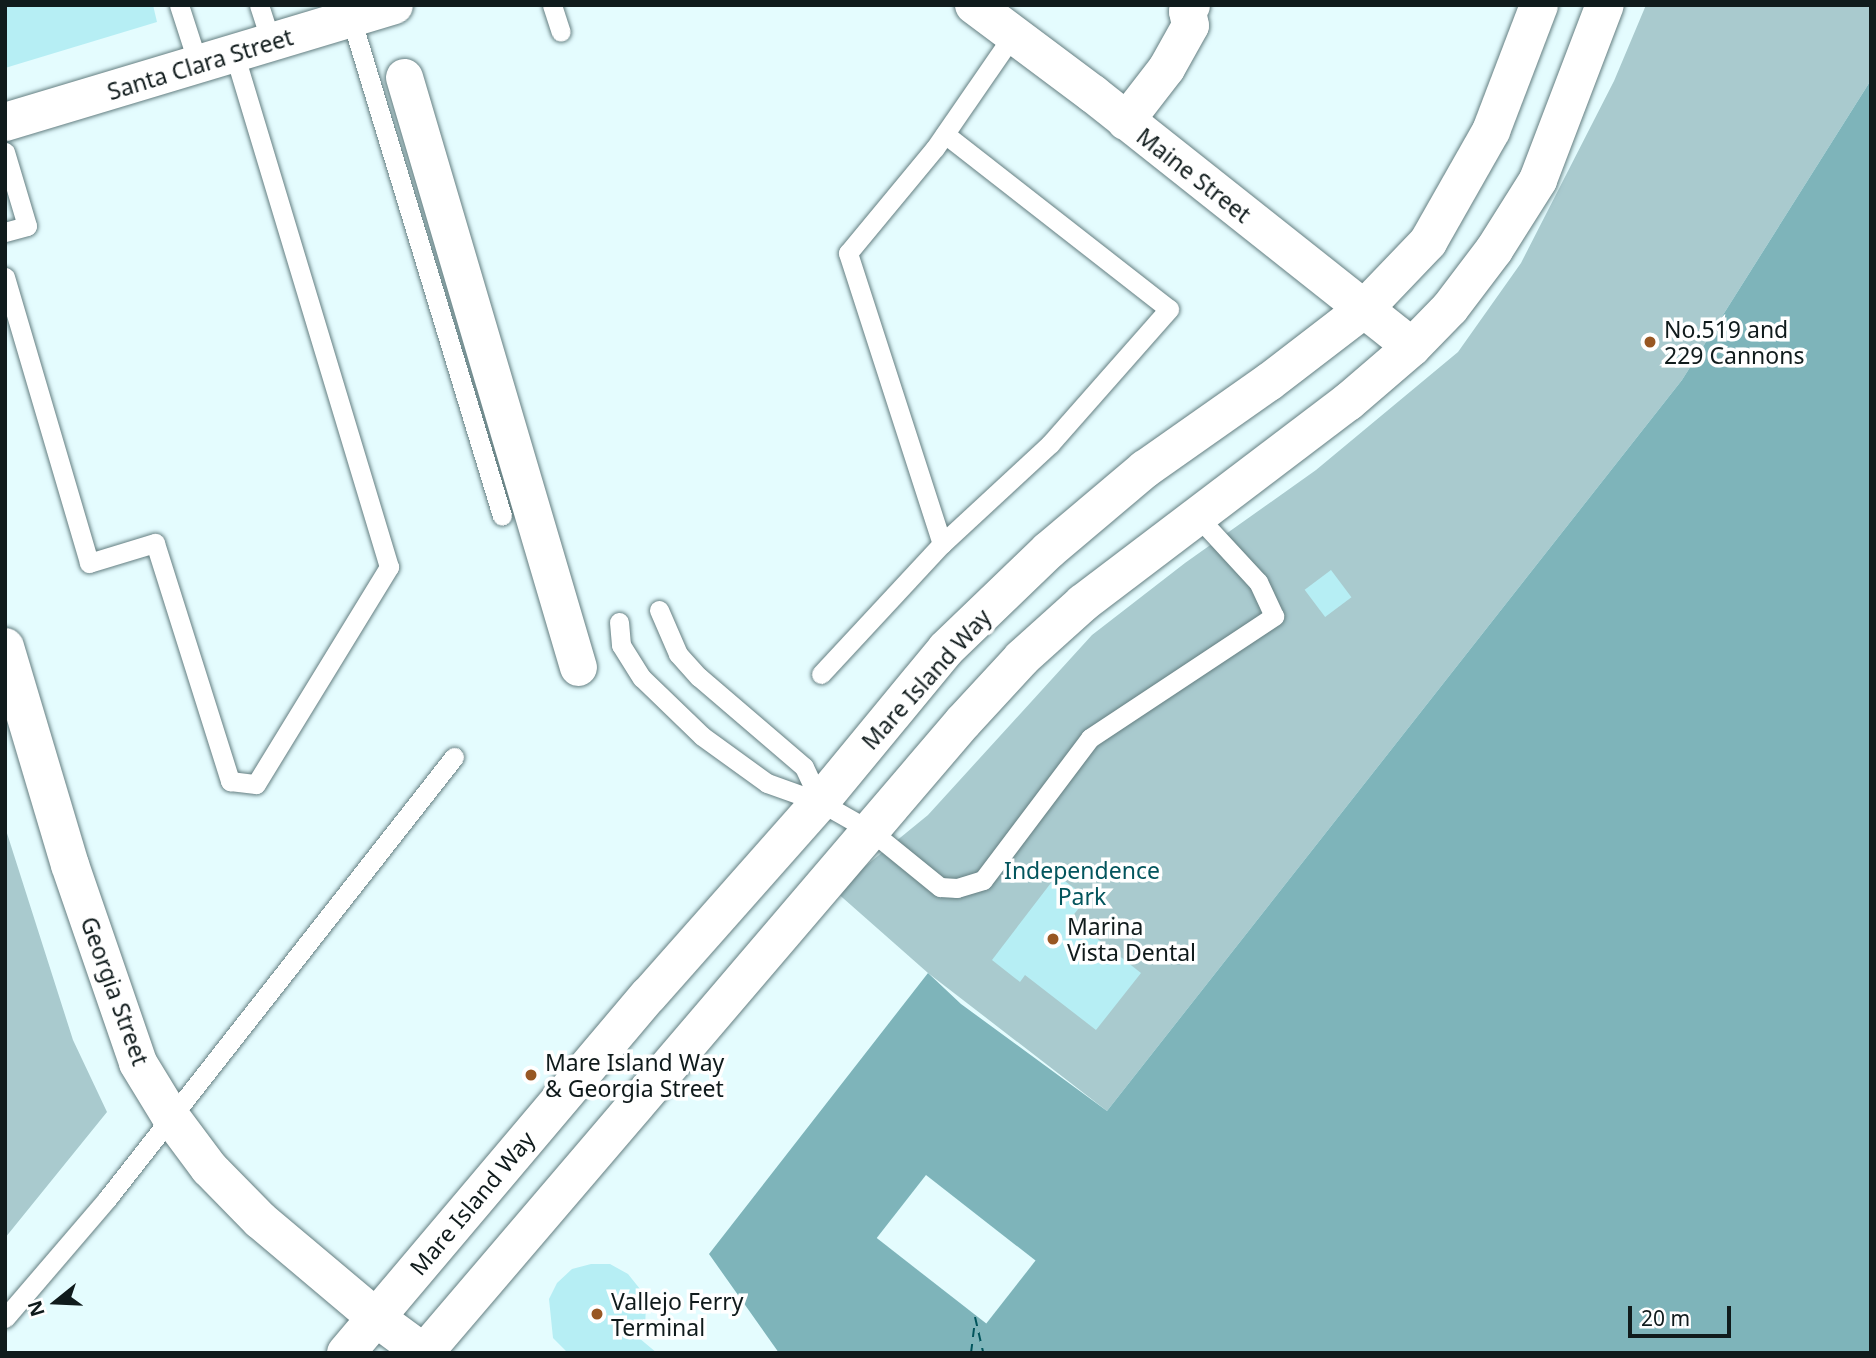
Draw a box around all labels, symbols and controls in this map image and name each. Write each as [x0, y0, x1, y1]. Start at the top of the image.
street label: Santa Clara Street [104, 23, 296, 105]
street label: Maine Street [1131, 122, 1257, 228]
place label: No.519 and 229 Cannons [1664, 315, 1804, 369]
marker: No.519 and 229 Cannons [1642, 334, 1658, 350]
street label: Mare Island Way [856, 603, 996, 755]
park label: Independence Park [1004, 856, 1160, 910]
place label: Marina Vista Dental [1067, 912, 1196, 966]
street label: Georgia Street [75, 913, 155, 1069]
marker: Marina Vista Dental [1045, 931, 1061, 947]
place label: Mare Island Way & Georgia Street [545, 1048, 724, 1102]
marker: Mare Island Way & Georgia Street [523, 1067, 539, 1083]
street label: Mare Island Way [404, 1125, 540, 1281]
north arrow [21, 1267, 91, 1337]
place label: Vallejo Ferry Terminal [611, 1287, 744, 1341]
scale bar [1631, 1292, 1734, 1336]
text: N [21, 1297, 51, 1320]
text: 20 m [1641, 1304, 1690, 1332]
marker: Vallejo Ferry Terminal [589, 1306, 605, 1322]

